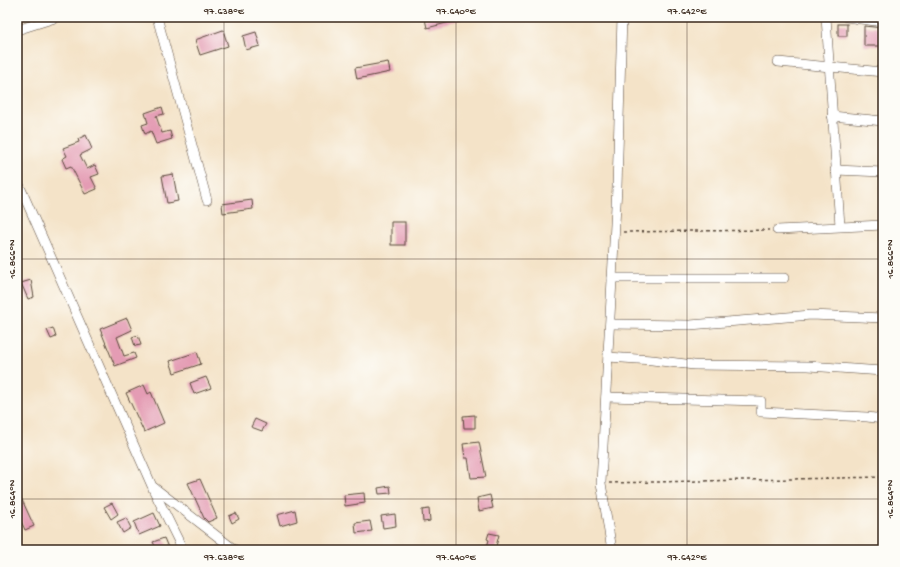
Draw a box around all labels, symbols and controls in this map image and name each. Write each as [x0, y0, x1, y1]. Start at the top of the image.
text: 97.638°E [203, 6, 245, 18]
text: 97.640°E [435, 6, 477, 18]
text: 97.642°E [667, 6, 707, 18]
text: 16.866°N [7, 239, 19, 279]
text: 16.866°N [885, 239, 897, 279]
text: 16.864°N [7, 479, 19, 519]
text: 16.864°N [885, 479, 897, 519]
text: 97.638°E [203, 552, 245, 564]
text: 97.640°E [435, 552, 477, 564]
text: 97.642°E [667, 552, 707, 564]

